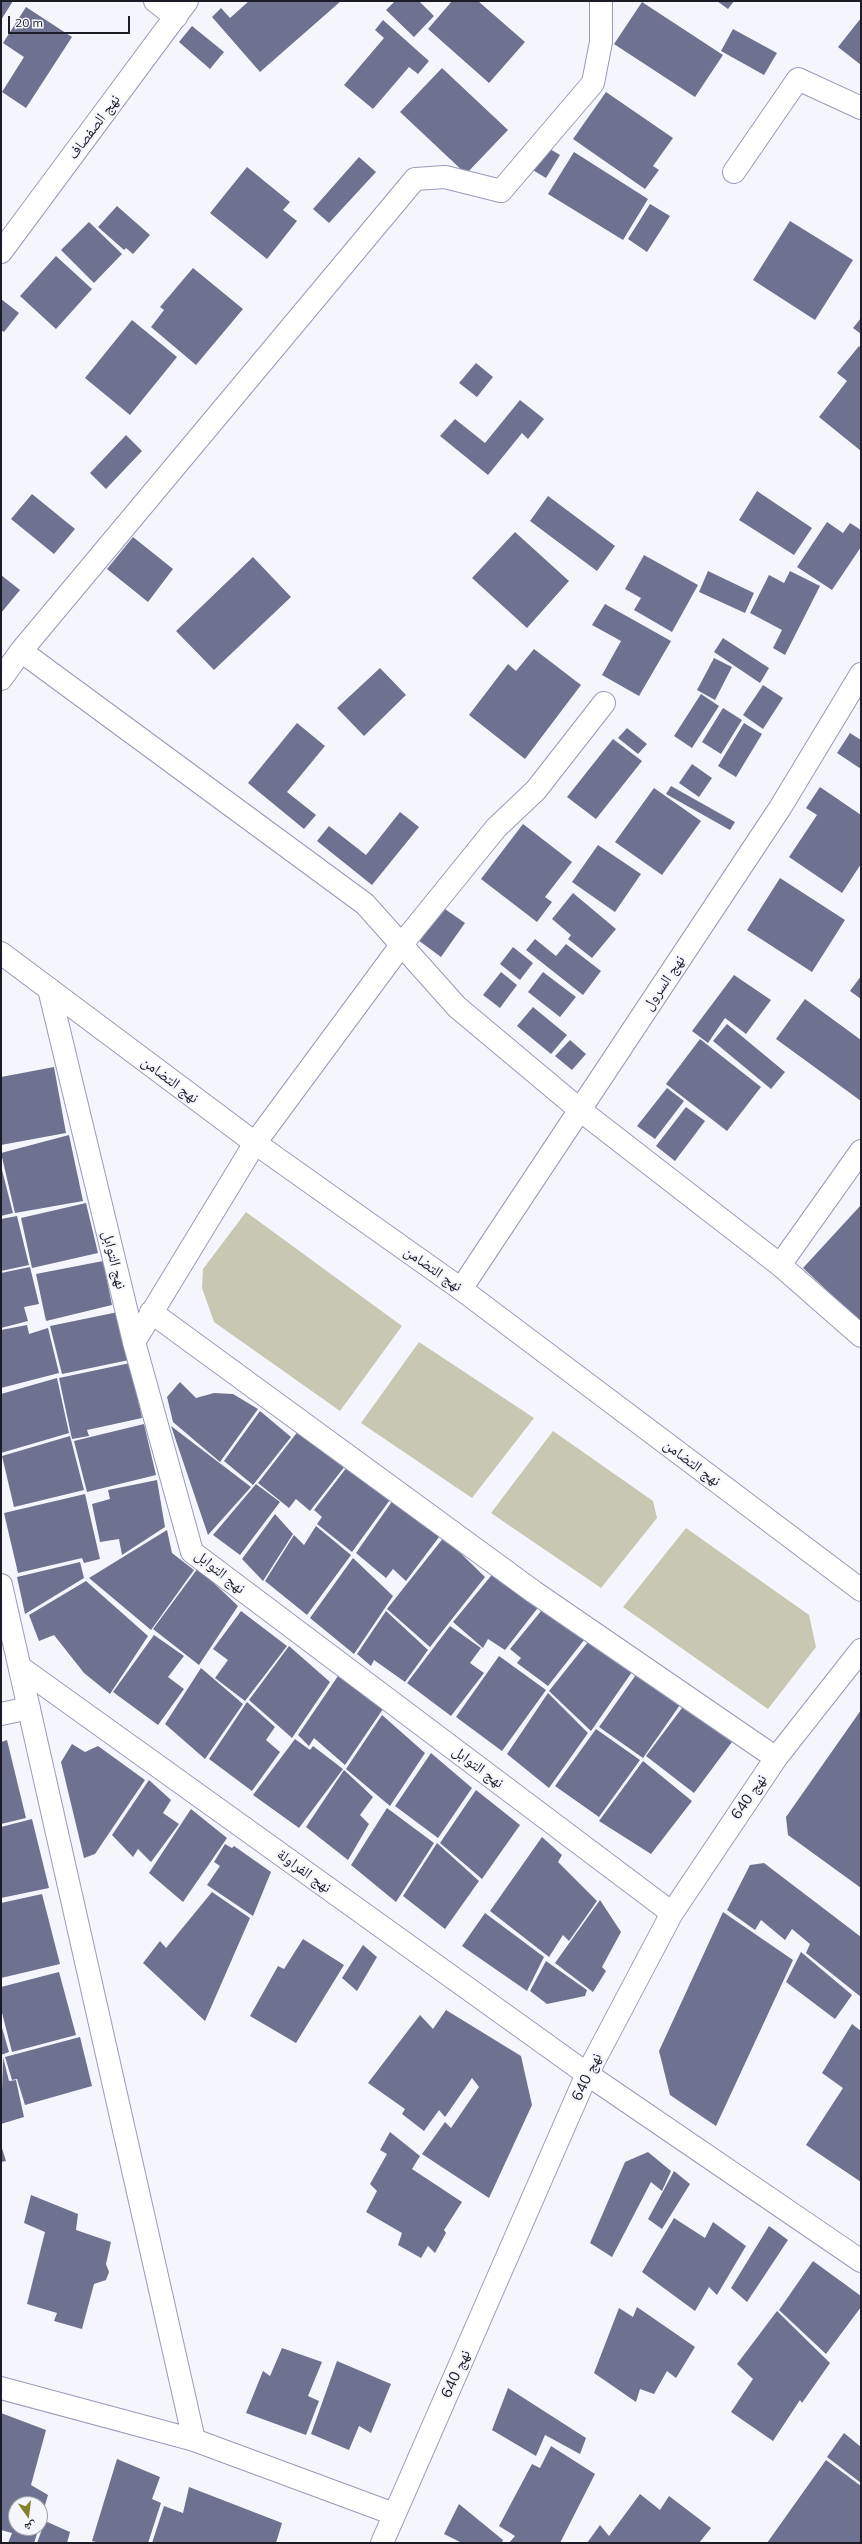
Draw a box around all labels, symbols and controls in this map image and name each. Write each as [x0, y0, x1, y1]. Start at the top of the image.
scale bar [10, 8, 132, 34]
text: 20 m [15, 15, 43, 30]
street label: نهج الصفصاف [64, 91, 124, 163]
street label: نهج السرول [639, 952, 689, 1014]
street label: نهج التضامن [138, 1053, 202, 1107]
street label: نهج التوابل [98, 1229, 130, 1291]
street label: نهج التضامن [400, 1242, 466, 1296]
street label: نهج التضامن [660, 1436, 724, 1490]
street label: نهج التوابل [191, 1546, 249, 1598]
street label: نهج التوابل [449, 1742, 507, 1792]
street label: نهج 640 [727, 1771, 771, 1823]
street label: نهج الفراولة [273, 1845, 335, 1897]
street label: نهج 640 [568, 2050, 606, 2104]
street label: نهج 640 [437, 2347, 475, 2401]
north arrow [8, 2496, 48, 2536]
text: ش [23, 2518, 38, 2535]

